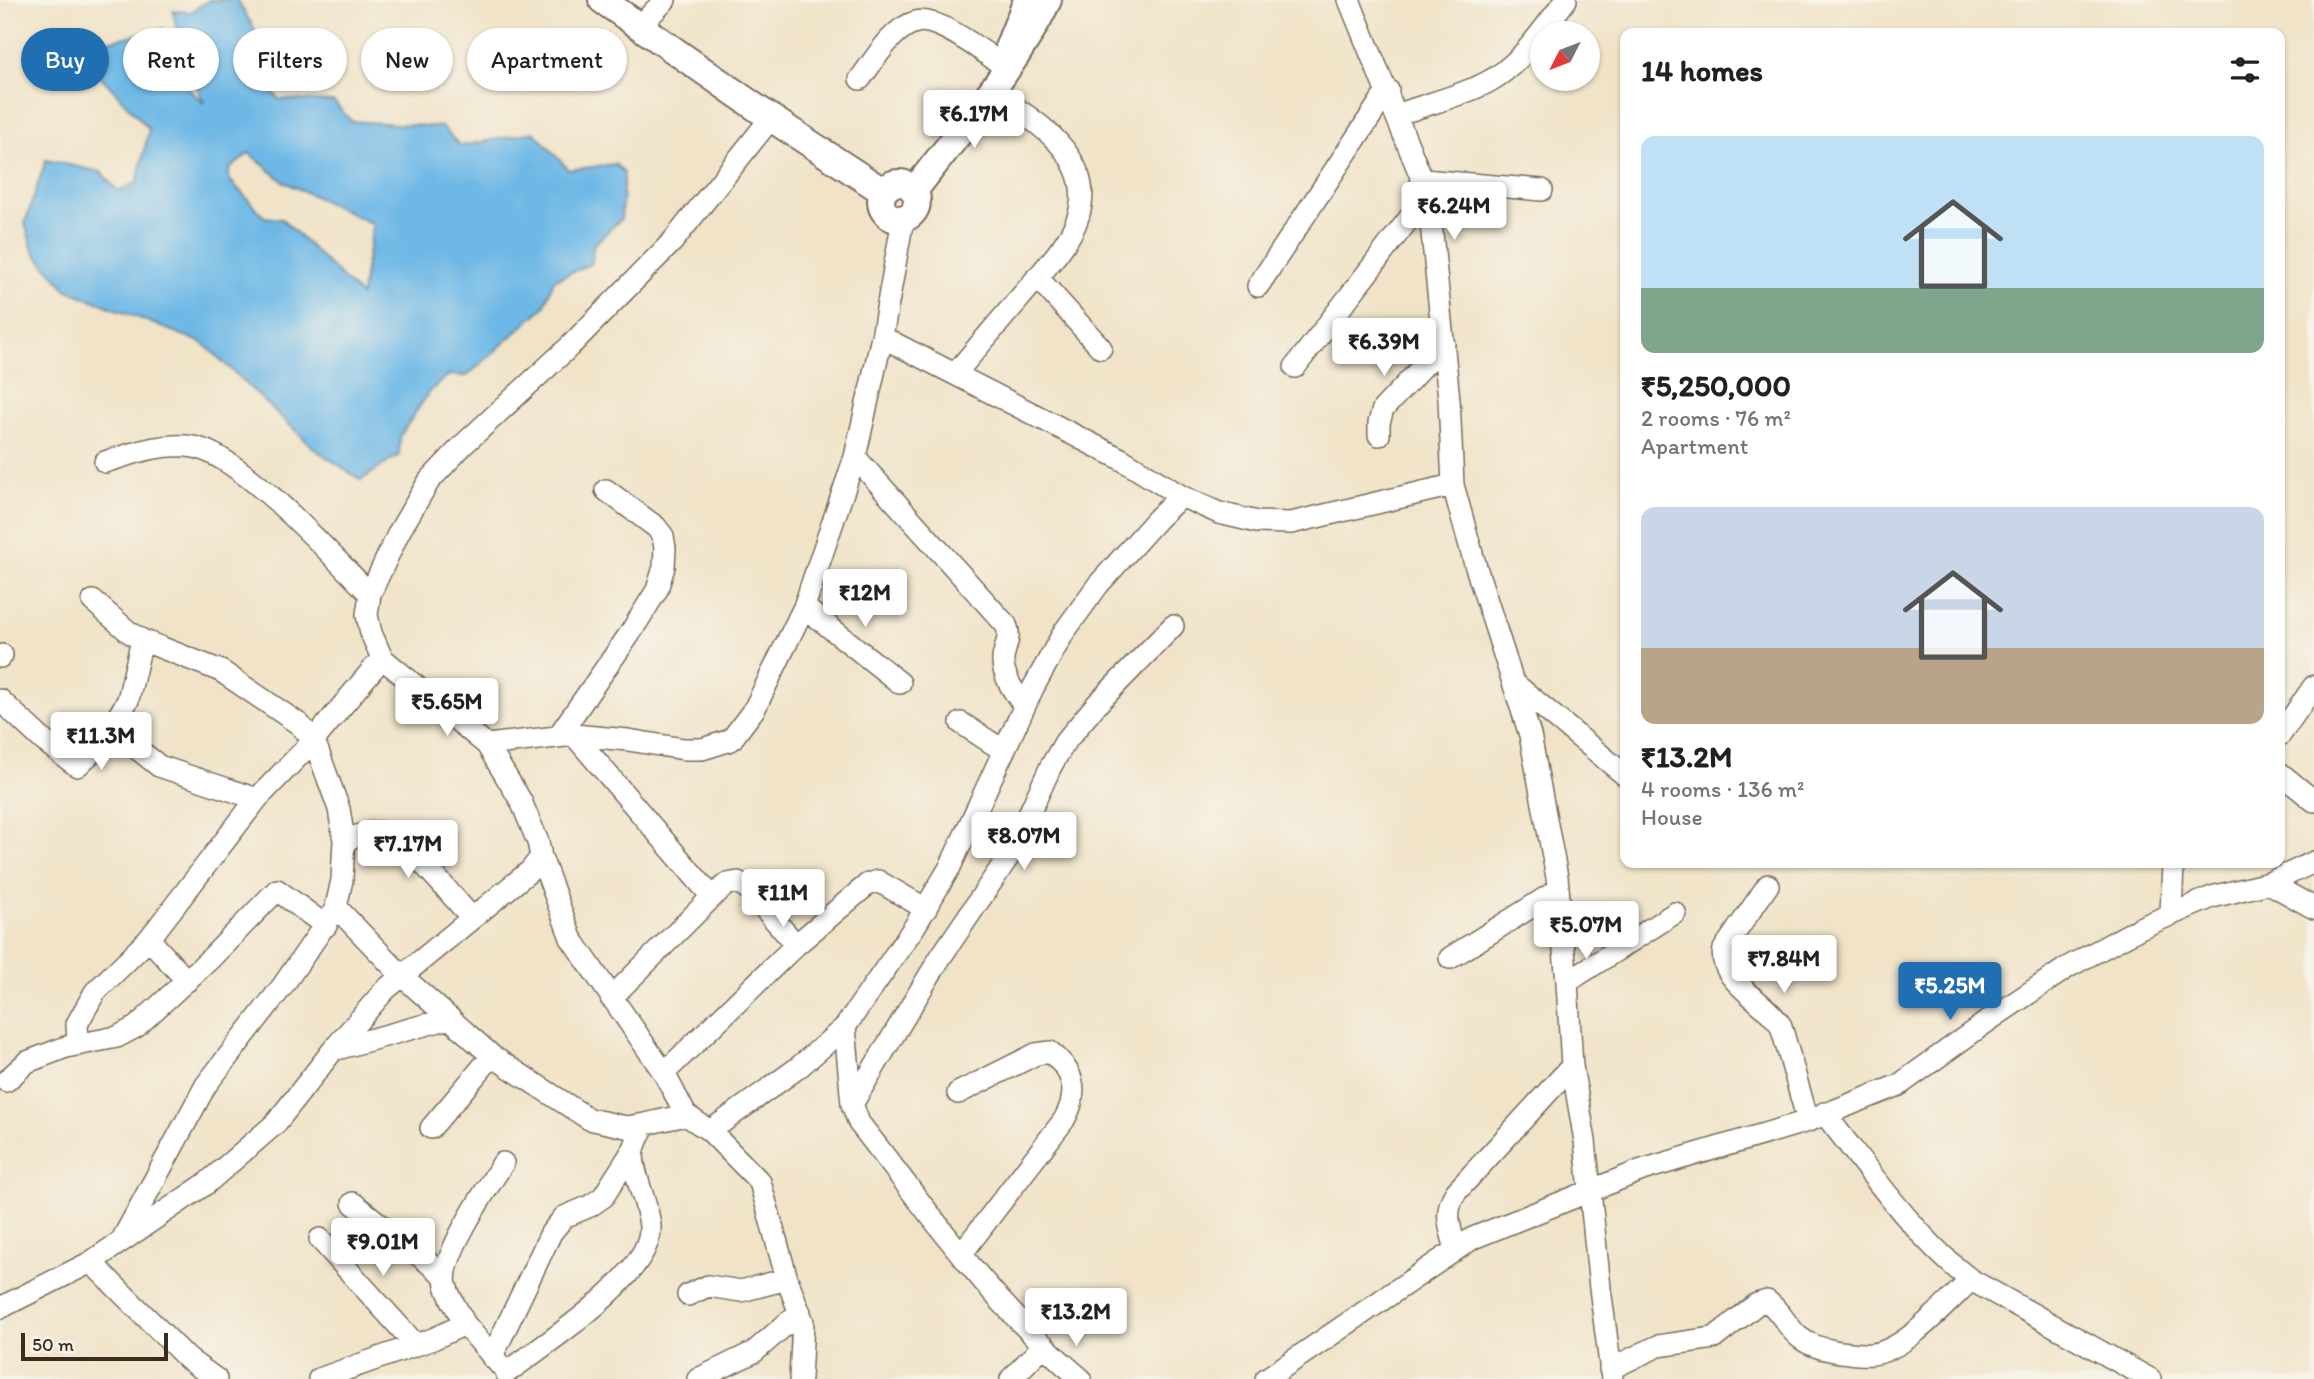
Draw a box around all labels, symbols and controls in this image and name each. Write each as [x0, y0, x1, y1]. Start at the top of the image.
north arrow [1530, 21, 1600, 91]
map controls [1530, 21, 1600, 91]
chip: Buy [21, 28, 109, 91]
chip: Rent [123, 28, 219, 91]
chip: Filters [233, 28, 347, 91]
chip: New [361, 28, 453, 91]
chip: Apartment [467, 28, 627, 91]
icon: filters [2226, 51, 2264, 89]
text: 14 homes [1641, 52, 1763, 89]
pin: ₹6.17M [917, 90, 1031, 150]
text: ₹6.17M [939, 99, 1009, 127]
icon: home [1890, 181, 2016, 307]
pin: ₹6.24M [1397, 182, 1511, 242]
text: ₹6.24M [1417, 191, 1491, 219]
pin: ₹6.39M [1327, 318, 1441, 378]
text: ₹6.39M [1348, 327, 1420, 355]
text: ₹5,250,000 [1641, 367, 1791, 404]
text: 2 rooms · 76 m² [1641, 404, 1791, 432]
text: Apartment [1641, 432, 1748, 460]
icon: home [1890, 552, 2016, 678]
pin: ₹12M [824, 570, 906, 629]
text: ₹12M [839, 578, 891, 606]
pin: ₹5.65M [390, 678, 504, 738]
text: ₹5.65M [411, 687, 483, 715]
pin: ₹11.3M [44, 712, 158, 772]
text: ₹11.3M [67, 721, 135, 749]
text: ₹13.2M [1641, 738, 1733, 775]
text: 4 rooms · 136 m² [1641, 775, 1804, 803]
text: House [1641, 803, 1703, 831]
pin: ₹8.07M [967, 812, 1081, 872]
pin: ₹7.17M [351, 820, 465, 880]
text: ₹8.07M [987, 821, 1061, 849]
text: ₹7.17M [374, 829, 442, 857]
pin: ₹11M [742, 870, 824, 929]
text: ₹11M [758, 878, 808, 906]
pin: ₹5.07M [1529, 902, 1643, 961]
text: ₹5.07M [1550, 910, 1622, 938]
pin: ₹7.84M [1727, 936, 1841, 995]
text: ₹7.84M [1748, 944, 1820, 972]
pin: ₹5.25M [1893, 962, 2007, 1022]
text: ₹5.25M [1914, 971, 1986, 999]
pin: ₹9.01M [326, 1218, 440, 1278]
text: ₹9.01M [347, 1227, 419, 1255]
pin: ₹13.2M [1019, 1288, 1133, 1348]
text: ₹13.2M [1041, 1297, 1111, 1325]
scale bar [21, 1330, 168, 1362]
text: 50 m [32, 1333, 74, 1356]

